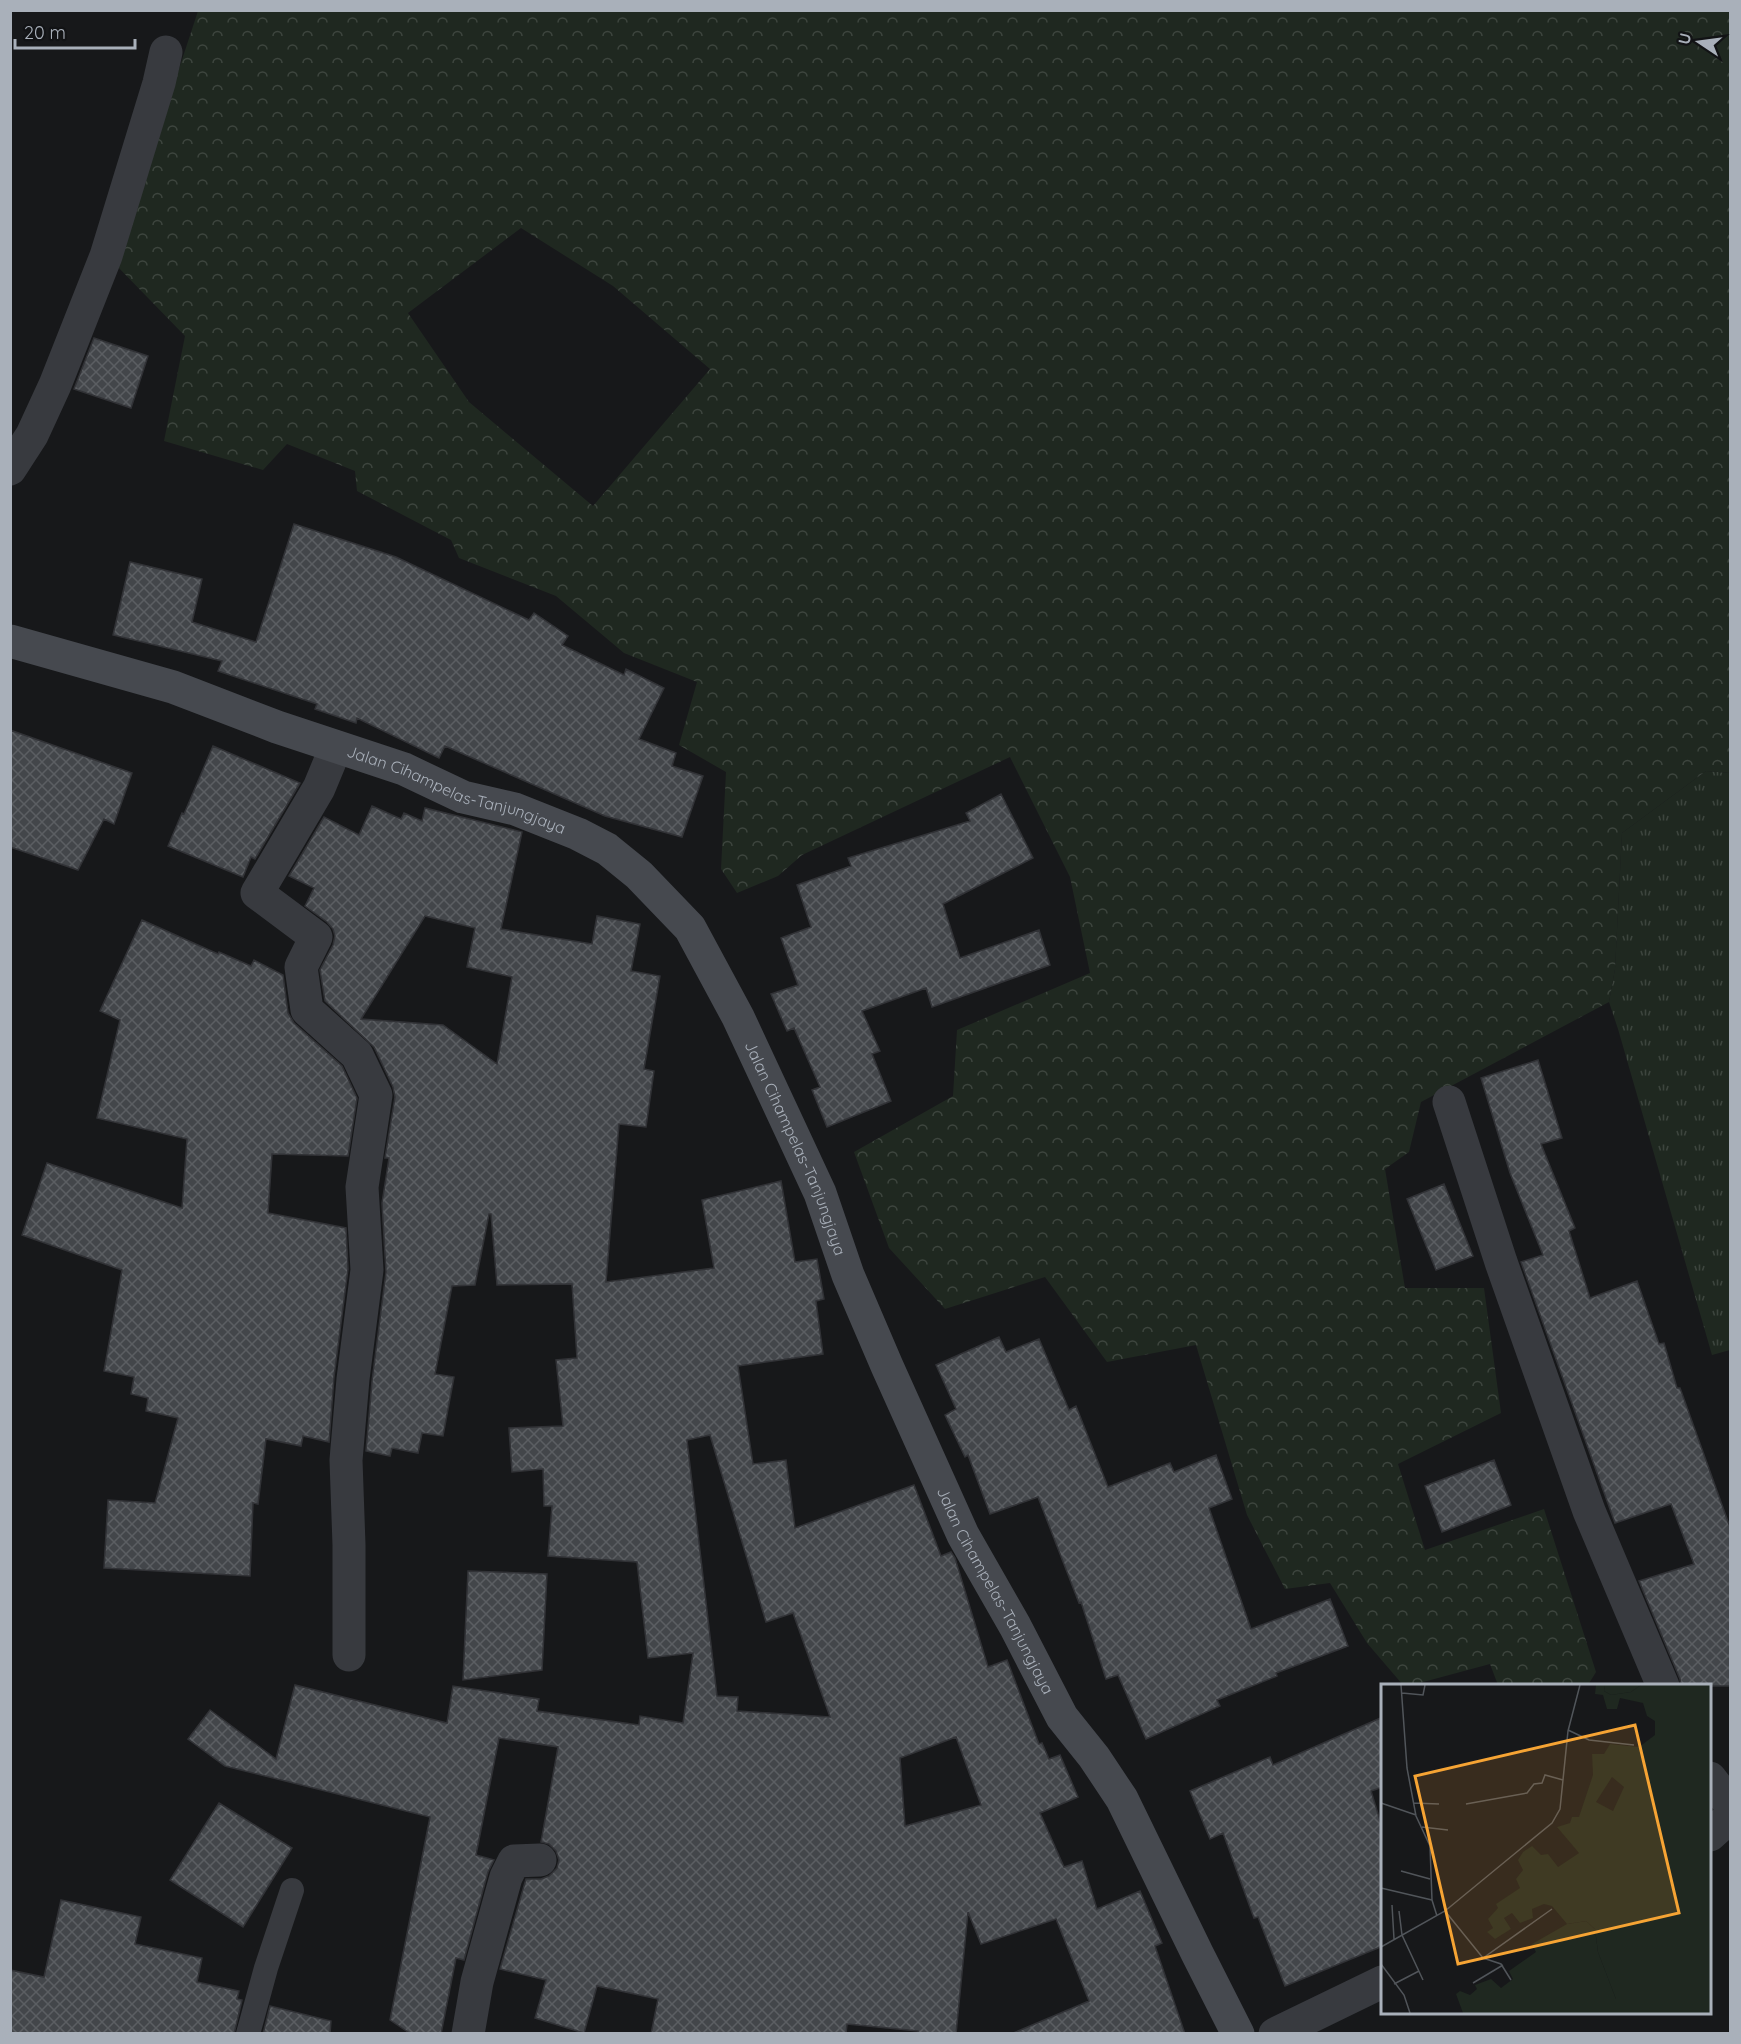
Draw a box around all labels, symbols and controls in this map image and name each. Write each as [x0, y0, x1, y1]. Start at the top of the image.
scale bar [15, 12, 135, 50]
north arrow [1669, 12, 1729, 72]
text: 20 m [24, 21, 66, 44]
text: U [1673, 31, 1695, 46]
street label: Jalan Cihampelas-Tanjungjaya [344, 741, 569, 838]
street label: Jalan Cihampelas-Tanjungjaya [741, 1038, 851, 1258]
street label: Jalan Cihampelas-Tanjungjaya [933, 1484, 1058, 1698]
inset map [1381, 1684, 1711, 2014]

